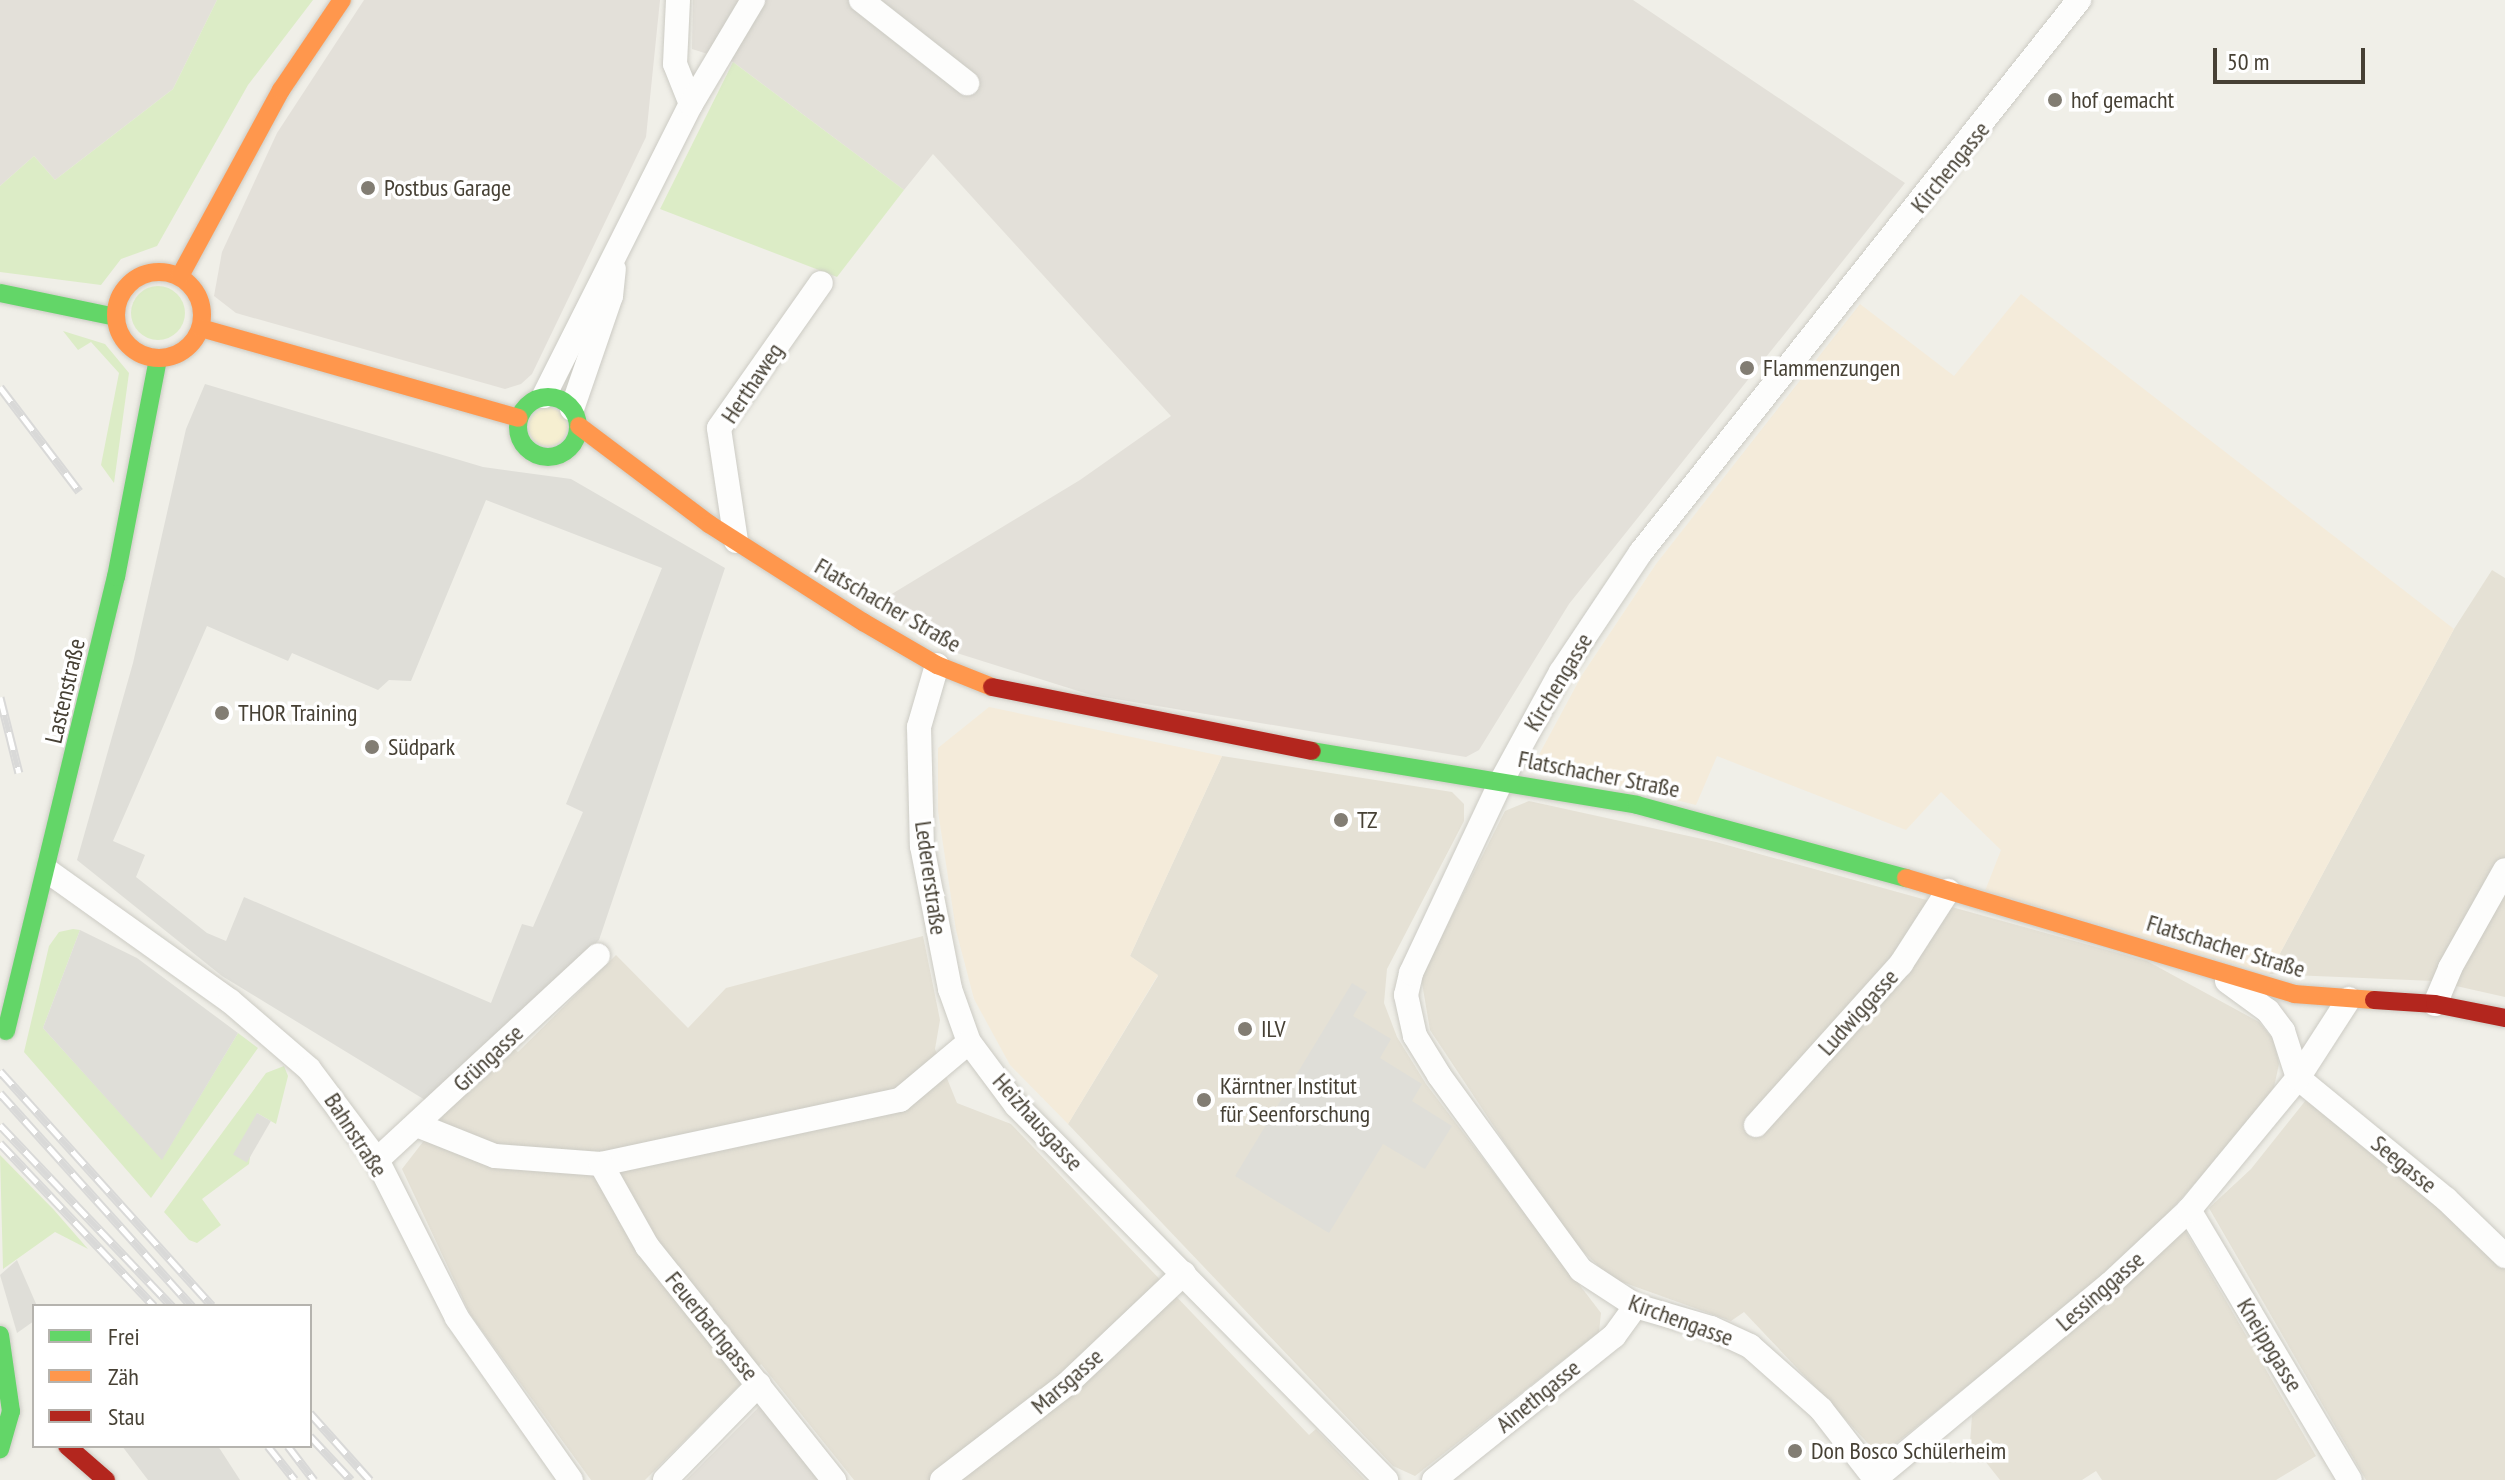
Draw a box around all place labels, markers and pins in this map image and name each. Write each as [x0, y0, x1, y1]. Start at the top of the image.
place label: hof gemacht [2071, 86, 2174, 114]
marker: hof gemacht [2046, 91, 2064, 109]
place label: Postbus Garage [384, 174, 511, 202]
marker: Postbus Garage [359, 179, 377, 197]
place label: Flammenzungen [1763, 354, 1900, 382]
marker: Flammenzungen [1738, 359, 1756, 377]
place label: THOR Training [238, 699, 358, 727]
marker: THOR Training [213, 704, 231, 722]
place label: Südpark [388, 733, 455, 761]
marker: Südpark [363, 738, 381, 756]
place label: TZ [1357, 806, 1378, 834]
marker: TZ [1332, 811, 1350, 829]
place label: ILV [1261, 1015, 1286, 1043]
marker: ILV [1236, 1020, 1254, 1038]
place label: Kärntner Institut für Seenforschung [1220, 1072, 1370, 1128]
marker: Kärntner Institut für Seenforschung [1195, 1091, 1213, 1109]
place label: Don Bosco Schülerheim [1811, 1437, 2006, 1465]
marker: Don Bosco Schülerheim [1786, 1442, 1804, 1460]

